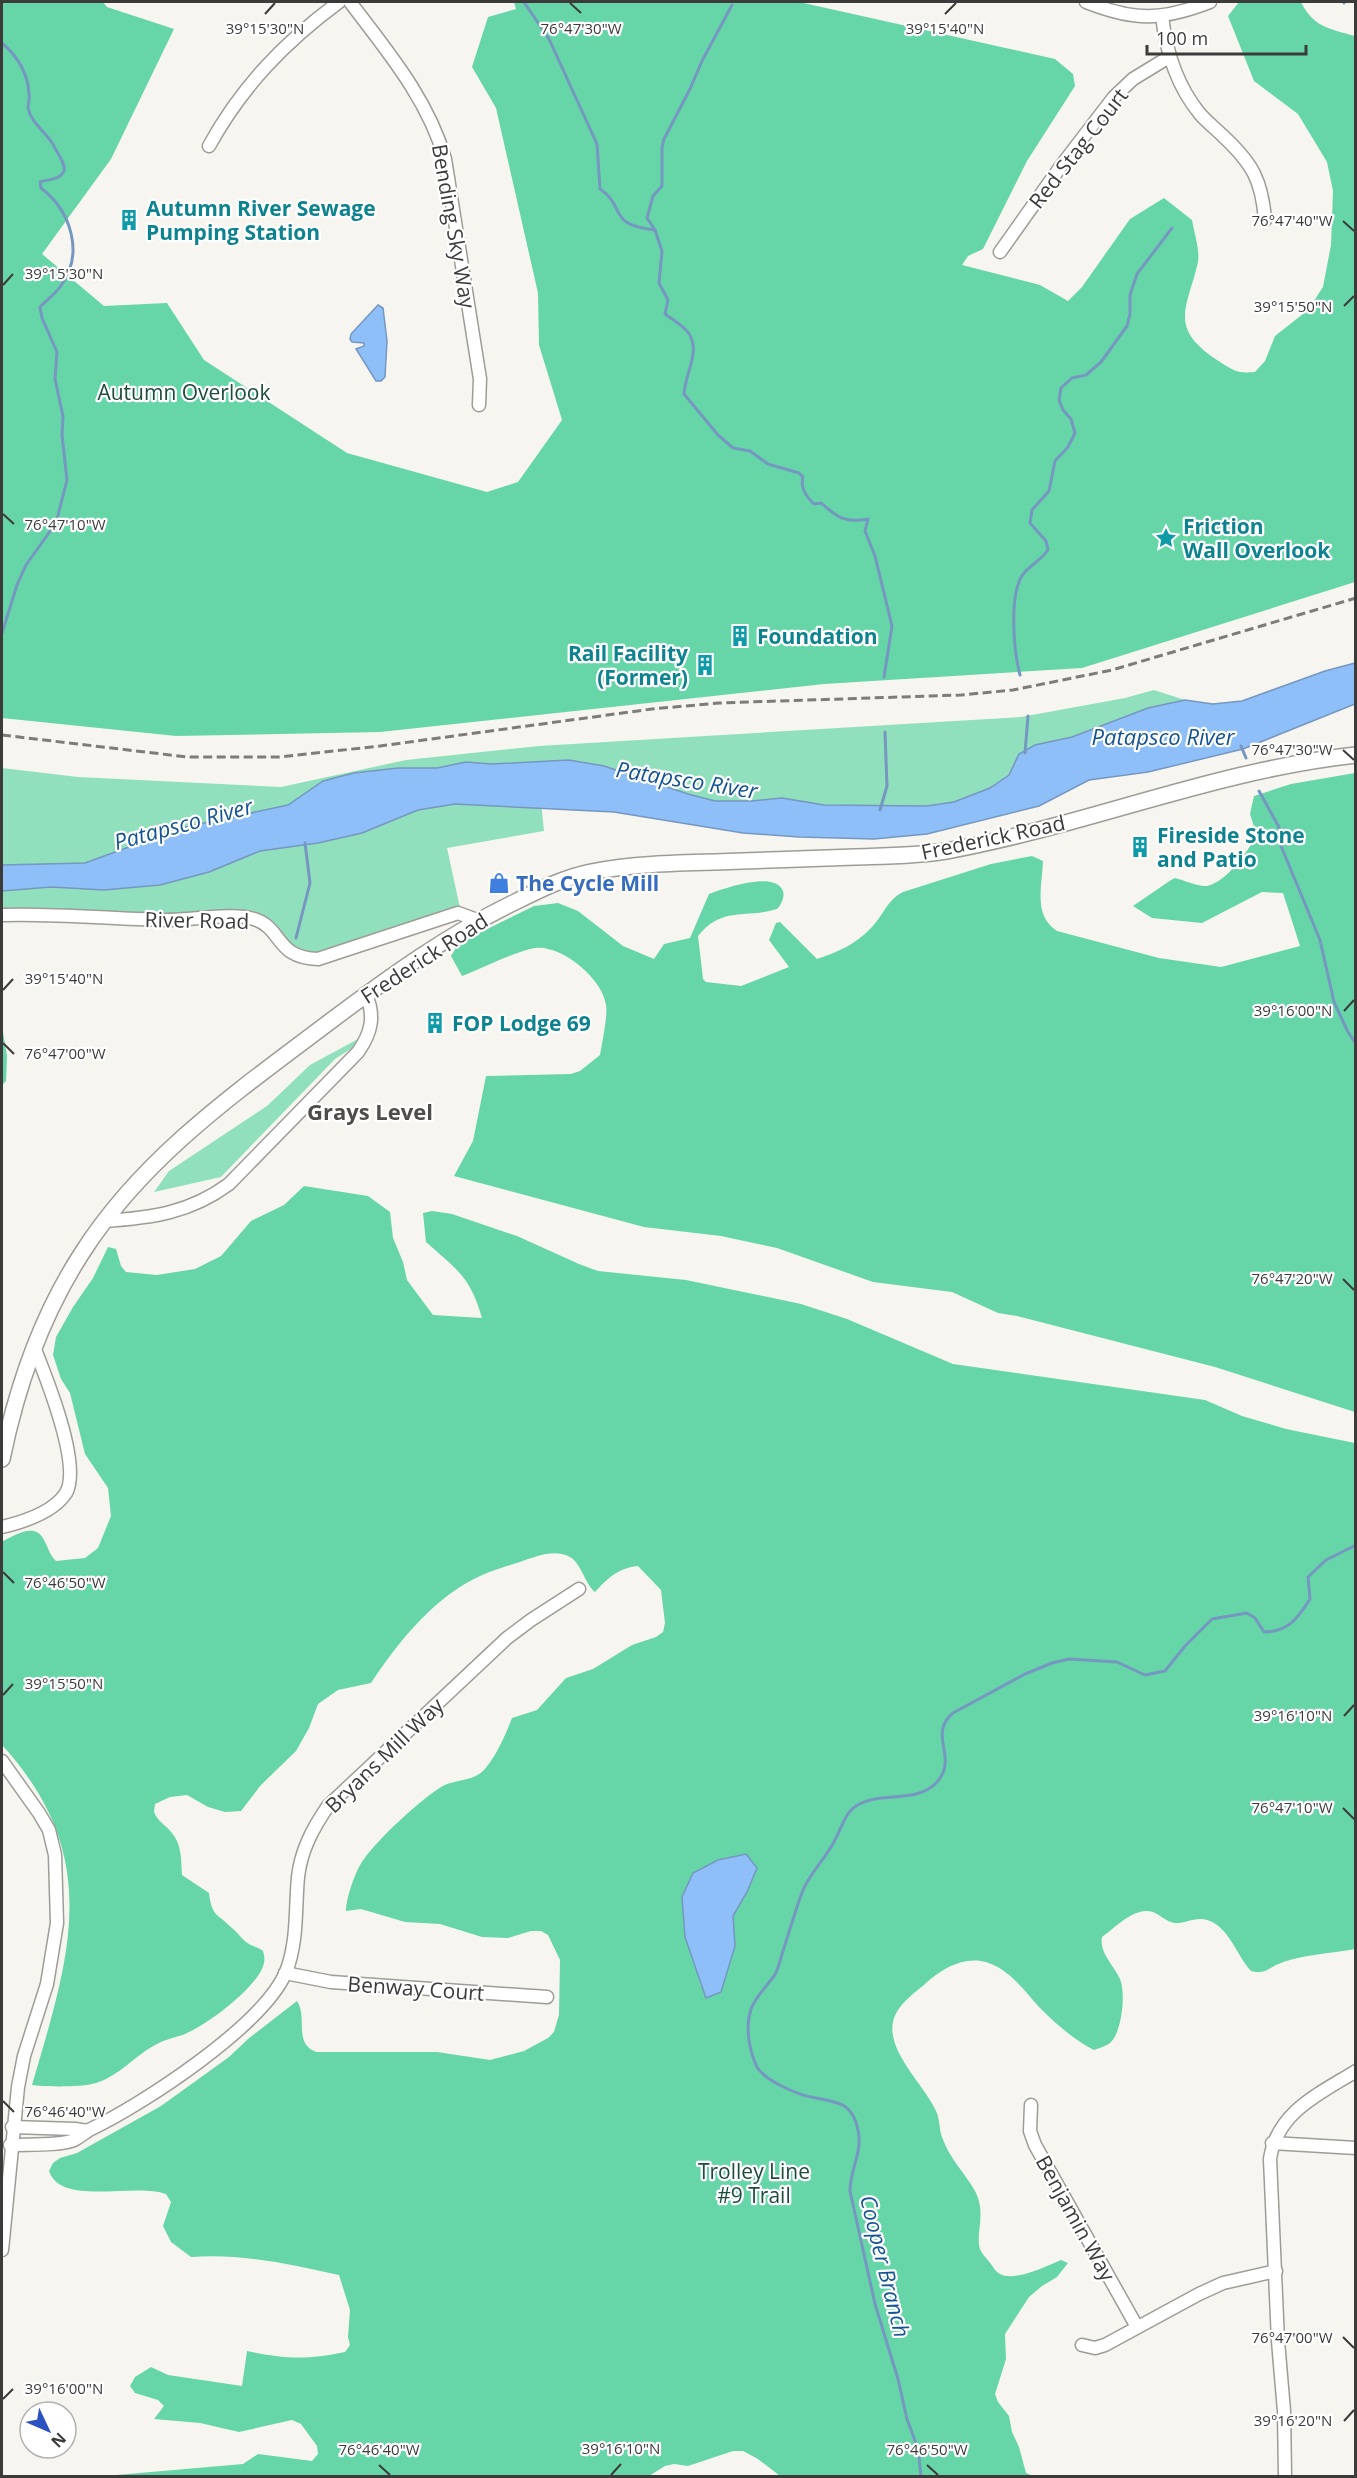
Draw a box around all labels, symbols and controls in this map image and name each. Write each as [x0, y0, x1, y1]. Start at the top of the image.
text: 39°15'30"N [226, 18, 304, 38]
text: 76°47'30"W [541, 18, 622, 38]
text: 39°15'40"N [906, 18, 984, 38]
scale bar [1147, 18, 1306, 56]
text: 100 m [1156, 26, 1208, 50]
street label: Red Stag Court [1022, 82, 1134, 214]
street label: Bending Sky Way [426, 142, 482, 311]
place label: Autumn River Sewage Pumping Station [146, 194, 376, 246]
building icon: Autumn River Sewage Pumping Station [117, 208, 141, 232]
text: 76°47'40"W [1252, 210, 1333, 230]
text: 39°15'30"N [25, 263, 103, 283]
text: 39°15'50"N [1254, 296, 1332, 316]
park label: Autumn Overlook [97, 378, 271, 406]
place label: Friction Wall Overlook [1183, 512, 1331, 564]
text: 76°47'10"W [25, 514, 106, 534]
place icon: Friction Wall Overlook [1154, 526, 1178, 550]
place label: Foundation [757, 622, 877, 650]
building icon: Foundation [728, 624, 752, 648]
place label: Rail Facility (Former) [568, 639, 688, 691]
building icon: Rail Facility (Former) [693, 653, 717, 677]
water label: Patapsco River [1092, 721, 1236, 751]
text: 76°47'30"W [1252, 739, 1333, 759]
water label: Patapsco River [614, 753, 761, 805]
water label: Patapsco River [110, 790, 257, 856]
street label: Frederick Road [918, 808, 1068, 866]
place label: Fireside Stone and Patio [1157, 821, 1305, 873]
building icon: Fireside Stone and Patio [1128, 835, 1152, 859]
place label: The Cycle Mill [516, 869, 659, 897]
shop icon: The Cycle Mill [487, 871, 511, 895]
street label: River Road [144, 905, 250, 935]
street label: Frederick Road [355, 906, 493, 1010]
text: 39°15'40"N [25, 968, 103, 988]
text: 39°16'00"N [1254, 1000, 1332, 1020]
place label: FOP Lodge 69 [452, 1009, 591, 1037]
building icon: FOP Lodge 69 [423, 1011, 447, 1035]
text: 76°47'00"W [25, 1043, 106, 1063]
district label: Grays Level [307, 1096, 433, 1126]
text: 76°47'20"W [1252, 1268, 1333, 1288]
text: 76°46'50"W [25, 1572, 106, 1592]
text: 39°15'50"N [25, 1673, 103, 1693]
street label: Bryans Mill Way [319, 1691, 450, 1819]
text: 39°16'10"N [1254, 1705, 1332, 1725]
text: 76°47'10"W [1252, 1797, 1333, 1817]
street label: Benway Court [347, 1969, 485, 2007]
text: 76°46'40"W [25, 2101, 106, 2121]
street label: Benjamin Way [1030, 2150, 1122, 2286]
park label: Trolley Line #9 Trail [698, 2157, 810, 2209]
water label: Cooper Branch [854, 2192, 918, 2340]
text: 76°47'00"W [1252, 2327, 1333, 2347]
text: 39°16'00"N [25, 2378, 103, 2398]
north arrow [18, 2400, 78, 2460]
text: 39°16'20"N [1254, 2410, 1332, 2430]
text: N [46, 2428, 71, 2453]
text: 39°16'10"N [582, 2438, 660, 2458]
text: 76°46'40"W [339, 2439, 420, 2459]
text: 76°46'50"W [887, 2439, 968, 2459]

